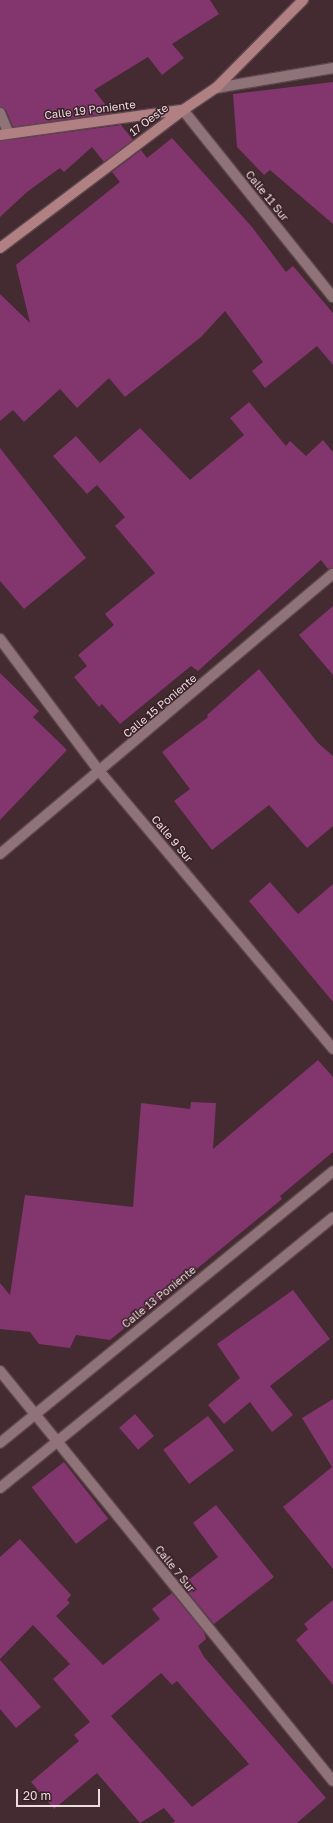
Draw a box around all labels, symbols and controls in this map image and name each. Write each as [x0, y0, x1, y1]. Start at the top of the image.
street label: Calle 19 Poniente [44, 98, 136, 122]
street label: 17 Oeste [127, 101, 171, 139]
street label: Calle 11 Sur [243, 168, 291, 224]
street label: Calle 15 Poniente [121, 672, 199, 740]
street label: Calle 9 Sur [149, 813, 195, 865]
street label: Calle 13 Poniente [119, 1263, 199, 1331]
street label: Calle 7 Sur [152, 1543, 198, 1595]
scale bar [18, 1781, 102, 1807]
text: 20 m [23, 1788, 51, 1803]

